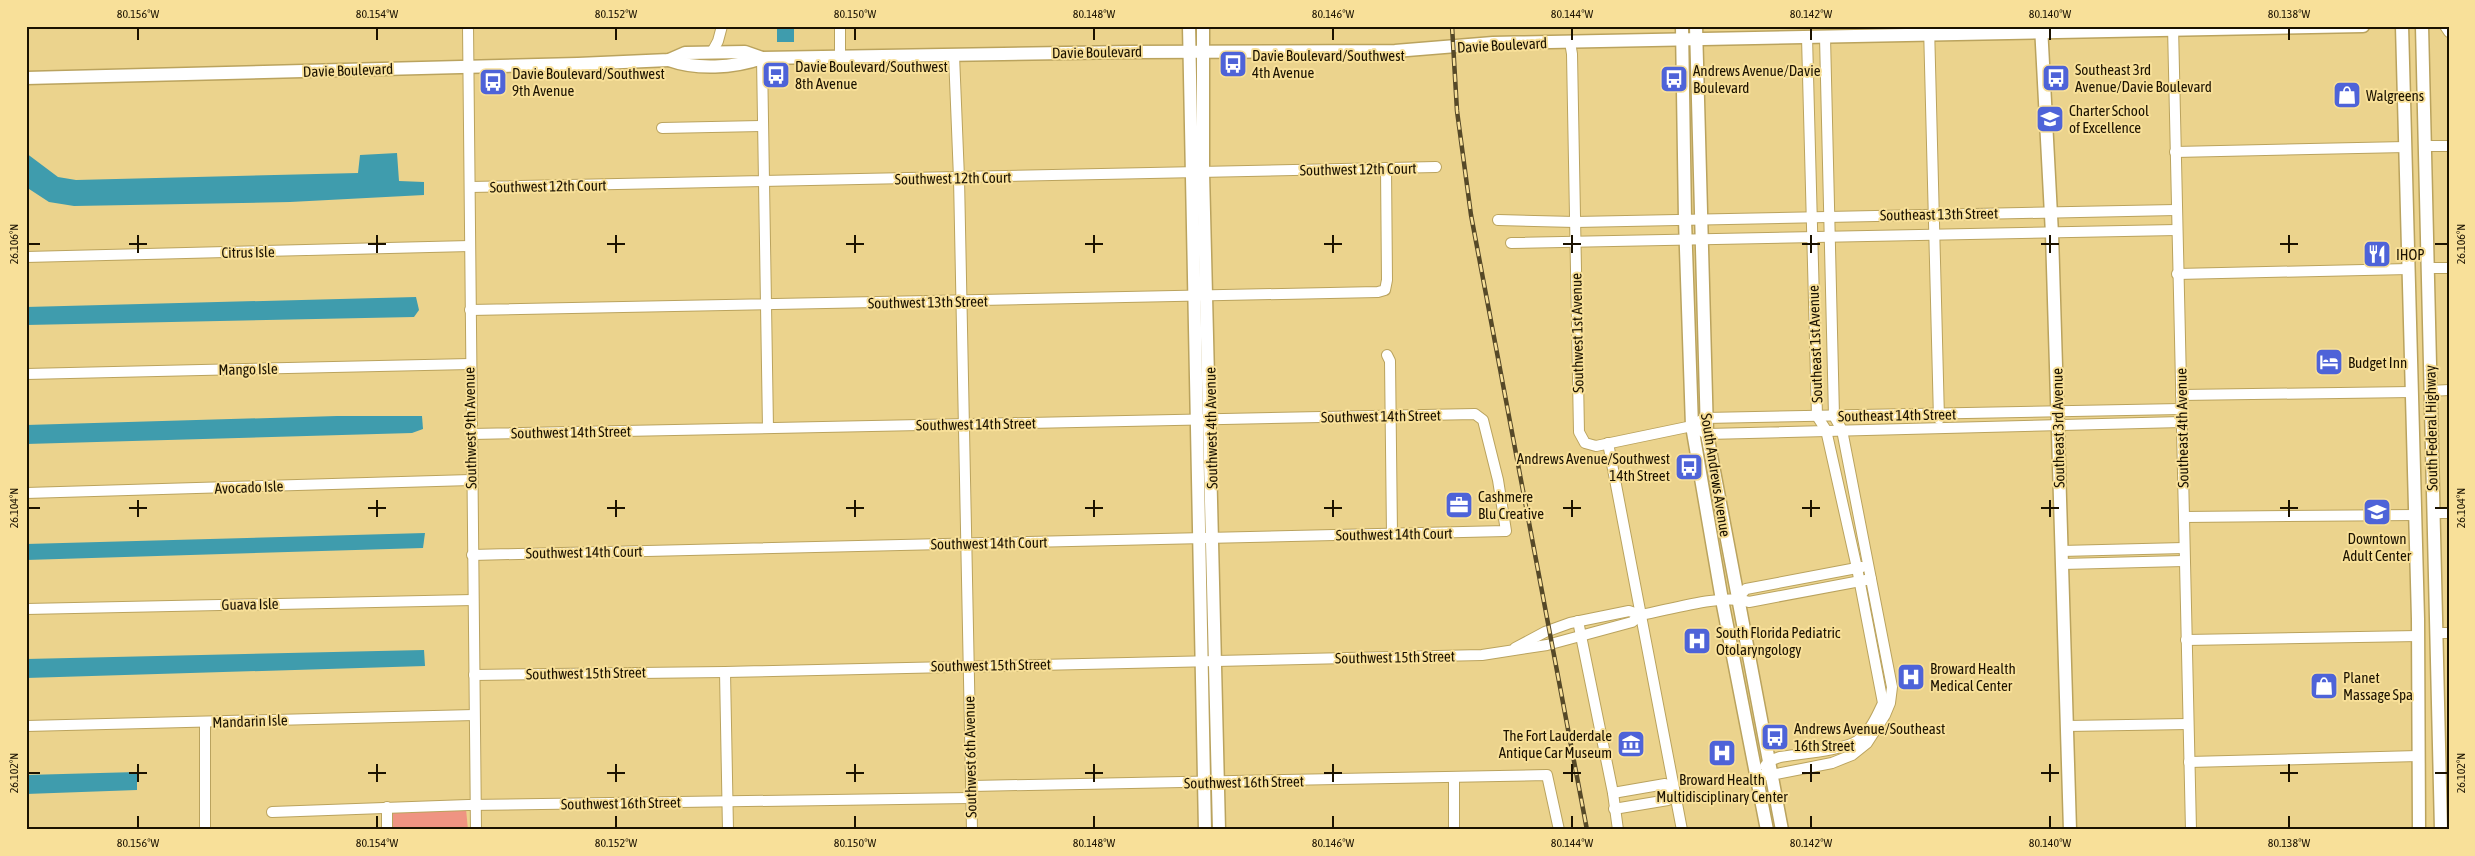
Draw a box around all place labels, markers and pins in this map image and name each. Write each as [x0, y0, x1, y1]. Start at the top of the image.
place label: Davie Boulevard/Southwest 4th Avenue [1252, 47, 1405, 81]
bus stop icon: Davie Boulevard/Southwest 4th Avenue [1218, 49, 1248, 79]
place label: Davie Boulevard/Southwest 8th Avenue [795, 58, 948, 92]
bus stop icon: Davie Boulevard/Southwest 8th Avenue [761, 60, 791, 90]
place label: Southeast 3rd Avenue/Davie Boulevard [2075, 61, 2212, 95]
place label: Andrews Avenue/Davie Boulevard [1693, 62, 1821, 96]
bus stop icon: Southeast 3rd Avenue/Davie Boulevard [2041, 63, 2071, 93]
bus stop icon: Andrews Avenue/Davie Boulevard [1659, 64, 1689, 94]
place label: Davie Boulevard/Southwest 9th Avenue [512, 65, 665, 99]
bus stop icon: Davie Boulevard/Southwest 9th Avenue [478, 67, 508, 97]
shop icon: Walgreens [2332, 80, 2362, 110]
place label: Walgreens [2366, 87, 2424, 104]
place label: Charter School of Excellence [2069, 102, 2149, 136]
school or university icon: Charter School of Excellence [2035, 104, 2065, 134]
restaurant icon: IHOP [2362, 239, 2392, 269]
place label: IHOP [2396, 246, 2425, 263]
hotel icon: Budget Inn [2314, 347, 2344, 377]
place label: Budget Inn [2348, 354, 2407, 371]
place label: Andrews Avenue/Southwest 14th Street [1517, 450, 1670, 484]
bus stop icon: Andrews Avenue/Southwest 14th Street [1674, 452, 1704, 482]
place label: Cashmere Blu Creative [1478, 488, 1544, 522]
office icon: Cashmere Blu Creative [1444, 490, 1474, 520]
school or university icon: Downtown Adult Center [2362, 497, 2392, 527]
place label: Downtown Adult Center [2343, 530, 2412, 564]
place label: South Florida Pediatric Otolaryngology [1716, 624, 1841, 658]
hospital icon: South Florida Pediatric Otolaryngology [1682, 626, 1712, 656]
place label: Broward Health Medical Center [1930, 660, 2016, 694]
hospital icon: Broward Health Medical Center [1896, 662, 1926, 692]
place label: Planet Massage Spa [2343, 669, 2413, 703]
shop icon: Planet Massage Spa [2309, 671, 2339, 701]
place label: Andrews Avenue/Southeast 16th Street [1794, 720, 1945, 754]
bus stop icon: Andrews Avenue/Southeast 16th Street [1760, 722, 1790, 752]
place label: The Fort Lauderdale Antique Car Museum [1499, 727, 1612, 761]
museum icon: The Fort Lauderdale Antique Car Museum [1616, 729, 1646, 759]
hospital icon: Broward Health Multidisciplinary Center [1707, 738, 1737, 768]
place label: Broward Health Multidisciplinary Center [1656, 771, 1788, 805]

